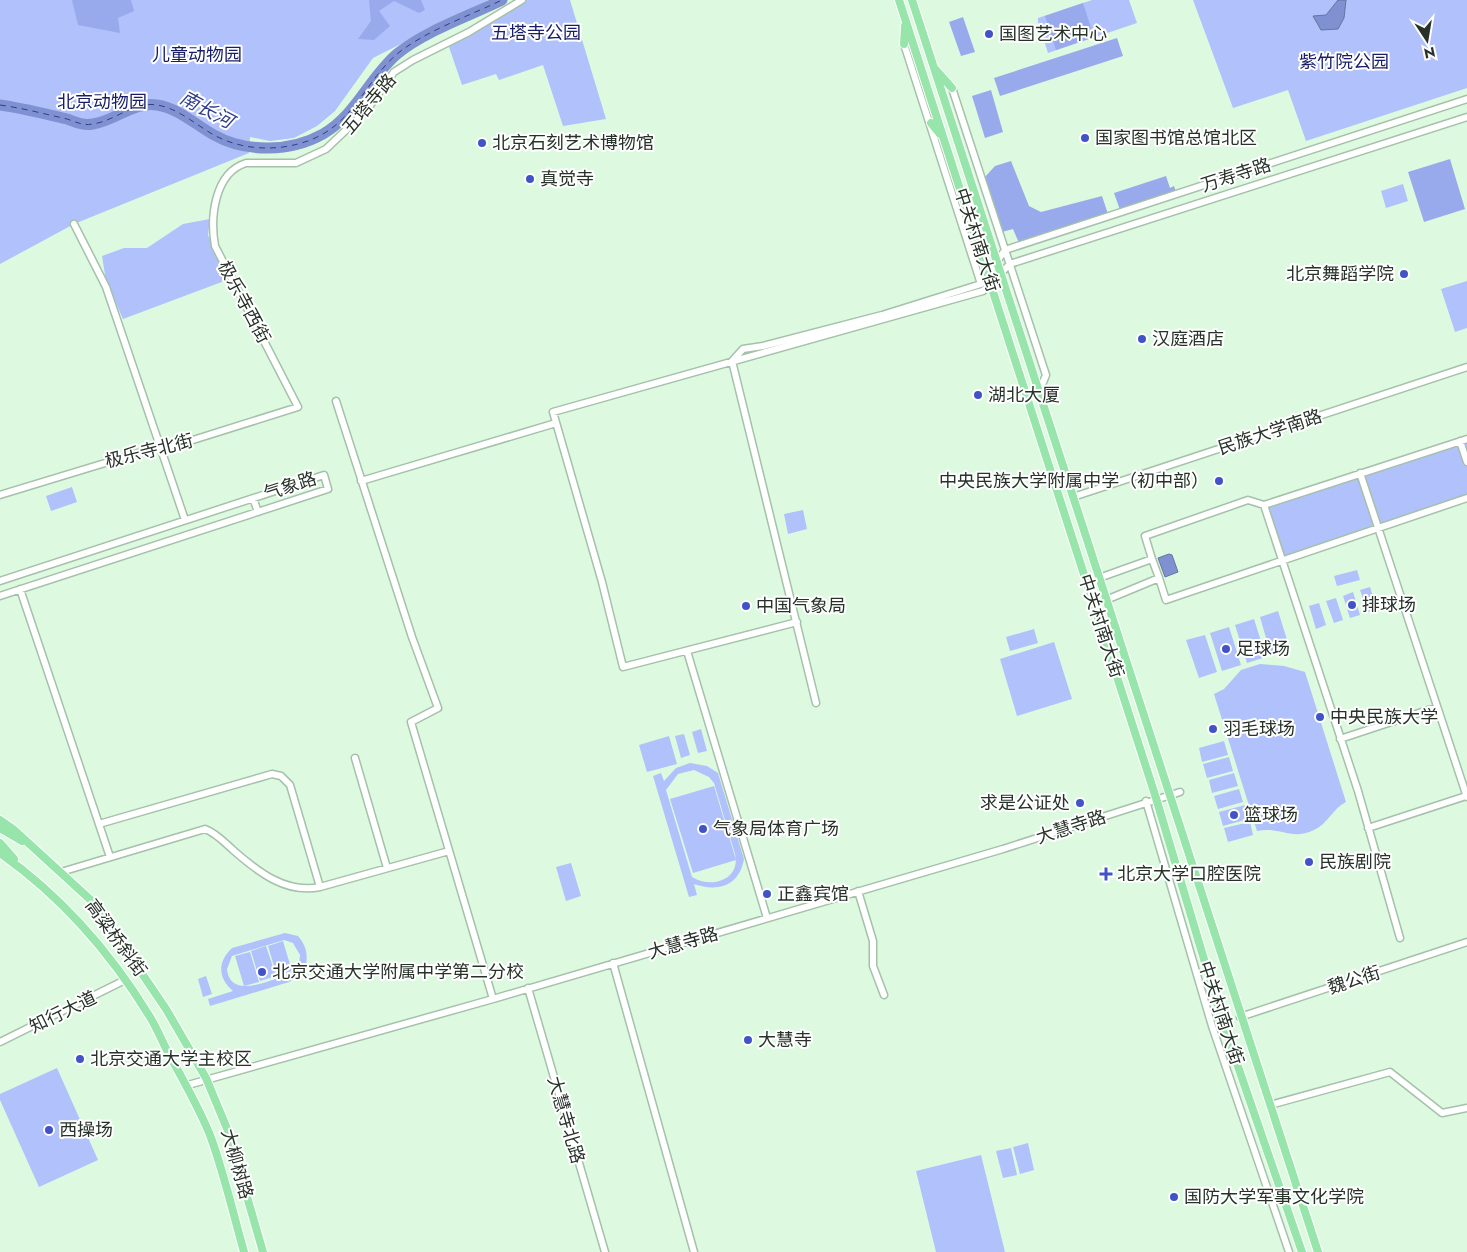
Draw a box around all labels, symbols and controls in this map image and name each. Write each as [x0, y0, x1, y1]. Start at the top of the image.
north arrow [1402, 15, 1452, 65]
park label: 五塔寺公园 [491, 20, 581, 46]
place label: 国图艺术中心 [999, 21, 1107, 47]
marker: 国图艺术中心 [983, 28, 995, 40]
park label: 儿童动物园 [152, 42, 242, 68]
text: N [1422, 42, 1437, 64]
park label: 紫竹院公园 [1299, 49, 1389, 75]
street label: 五塔寺路 [336, 68, 402, 140]
water label: 南长河 [175, 84, 242, 137]
park label: 北京动物园 [57, 89, 147, 115]
place label: 国家图书馆总馆北区 [1095, 125, 1257, 151]
place label: 北京石刻艺术博物馆 [492, 130, 654, 156]
marker: 国家图书馆总馆北区 [1079, 132, 1091, 144]
marker: 北京石刻艺术博物馆 [476, 137, 488, 149]
street label: 万寿寺路 [1198, 152, 1274, 198]
place label: 真觉寺 [540, 166, 594, 192]
marker: 真觉寺 [524, 173, 536, 185]
street label: 中关村南大街 [948, 185, 1006, 295]
street label: 极乐寺西街 [211, 256, 277, 348]
place label: 北京舞蹈学院 [1286, 261, 1394, 287]
marker: 北京舞蹈学院 [1398, 268, 1410, 280]
place label: 汉庭酒店 [1152, 326, 1224, 352]
marker: 汉庭酒店 [1136, 333, 1148, 345]
place label: 湖北大厦 [988, 382, 1060, 408]
marker: 湖北大厦 [972, 389, 984, 401]
street label: 民族大学南路 [1215, 403, 1325, 461]
street label: 极乐寺北街 [102, 427, 196, 475]
street label: 气象路 [260, 465, 320, 507]
place label: 中央民族大学附属中学（初中部） [939, 468, 1209, 494]
marker: 中央民族大学附属中学（初中部） [1213, 475, 1225, 487]
street label: 中关村南大街 [1072, 571, 1130, 681]
place label: 排球场 [1362, 592, 1416, 618]
place label: 中国气象局 [756, 593, 846, 619]
marker: 排球场 [1346, 599, 1358, 611]
marker: 中国气象局 [740, 600, 752, 612]
place label: 足球场 [1236, 636, 1290, 662]
marker: 足球场 [1220, 643, 1232, 655]
place label: 中央民族大学 [1330, 704, 1438, 730]
marker: 中央民族大学 [1314, 711, 1326, 723]
place label: 羽毛球场 [1223, 716, 1295, 742]
marker: 羽毛球场 [1207, 723, 1219, 735]
place label: 求是公证处 [980, 790, 1070, 816]
marker: 求是公证处 [1074, 797, 1086, 809]
place label: 篮球场 [1244, 802, 1298, 828]
street label: 大慧寺路 [1033, 804, 1109, 850]
marker: 篮球场 [1228, 809, 1240, 821]
place label: 气象局体育广场 [713, 816, 839, 842]
marker: 气象局体育广场 [697, 823, 709, 835]
place label: 民族剧院 [1319, 849, 1391, 875]
marker: 民族剧院 [1303, 856, 1315, 868]
place label: 北京大学口腔医院 [1117, 861, 1261, 887]
marker: 北京大学口腔医院 [1099, 867, 1113, 881]
place label: 正鑫宾馆 [777, 881, 849, 907]
marker: 正鑫宾馆 [761, 888, 773, 900]
street label: 高粱桥斜街 [79, 894, 153, 982]
street label: 大慧寺路 [645, 921, 721, 965]
street label: 中关村南大街 [1192, 958, 1250, 1068]
place label: 北京交通大学附属中学第二分校 [272, 959, 524, 985]
street label: 魏公街 [1324, 959, 1384, 1001]
marker: 北京交通大学附属中学第二分校 [256, 966, 268, 978]
street label: 知行大道 [25, 985, 101, 1039]
place label: 大慧寺 [758, 1027, 812, 1053]
marker: 大慧寺 [742, 1034, 754, 1046]
place label: 北京交通大学主校区 [90, 1046, 252, 1072]
marker: 北京交通大学主校区 [74, 1053, 86, 1065]
street label: 大慧寺北路 [541, 1073, 591, 1167]
place label: 西操场 [59, 1117, 113, 1143]
marker: 西操场 [43, 1124, 55, 1136]
street label: 大柳树路 [215, 1126, 259, 1202]
place label: 国防大学军事文化学院 [1184, 1184, 1364, 1210]
marker: 国防大学军事文化学院 [1168, 1191, 1180, 1203]

